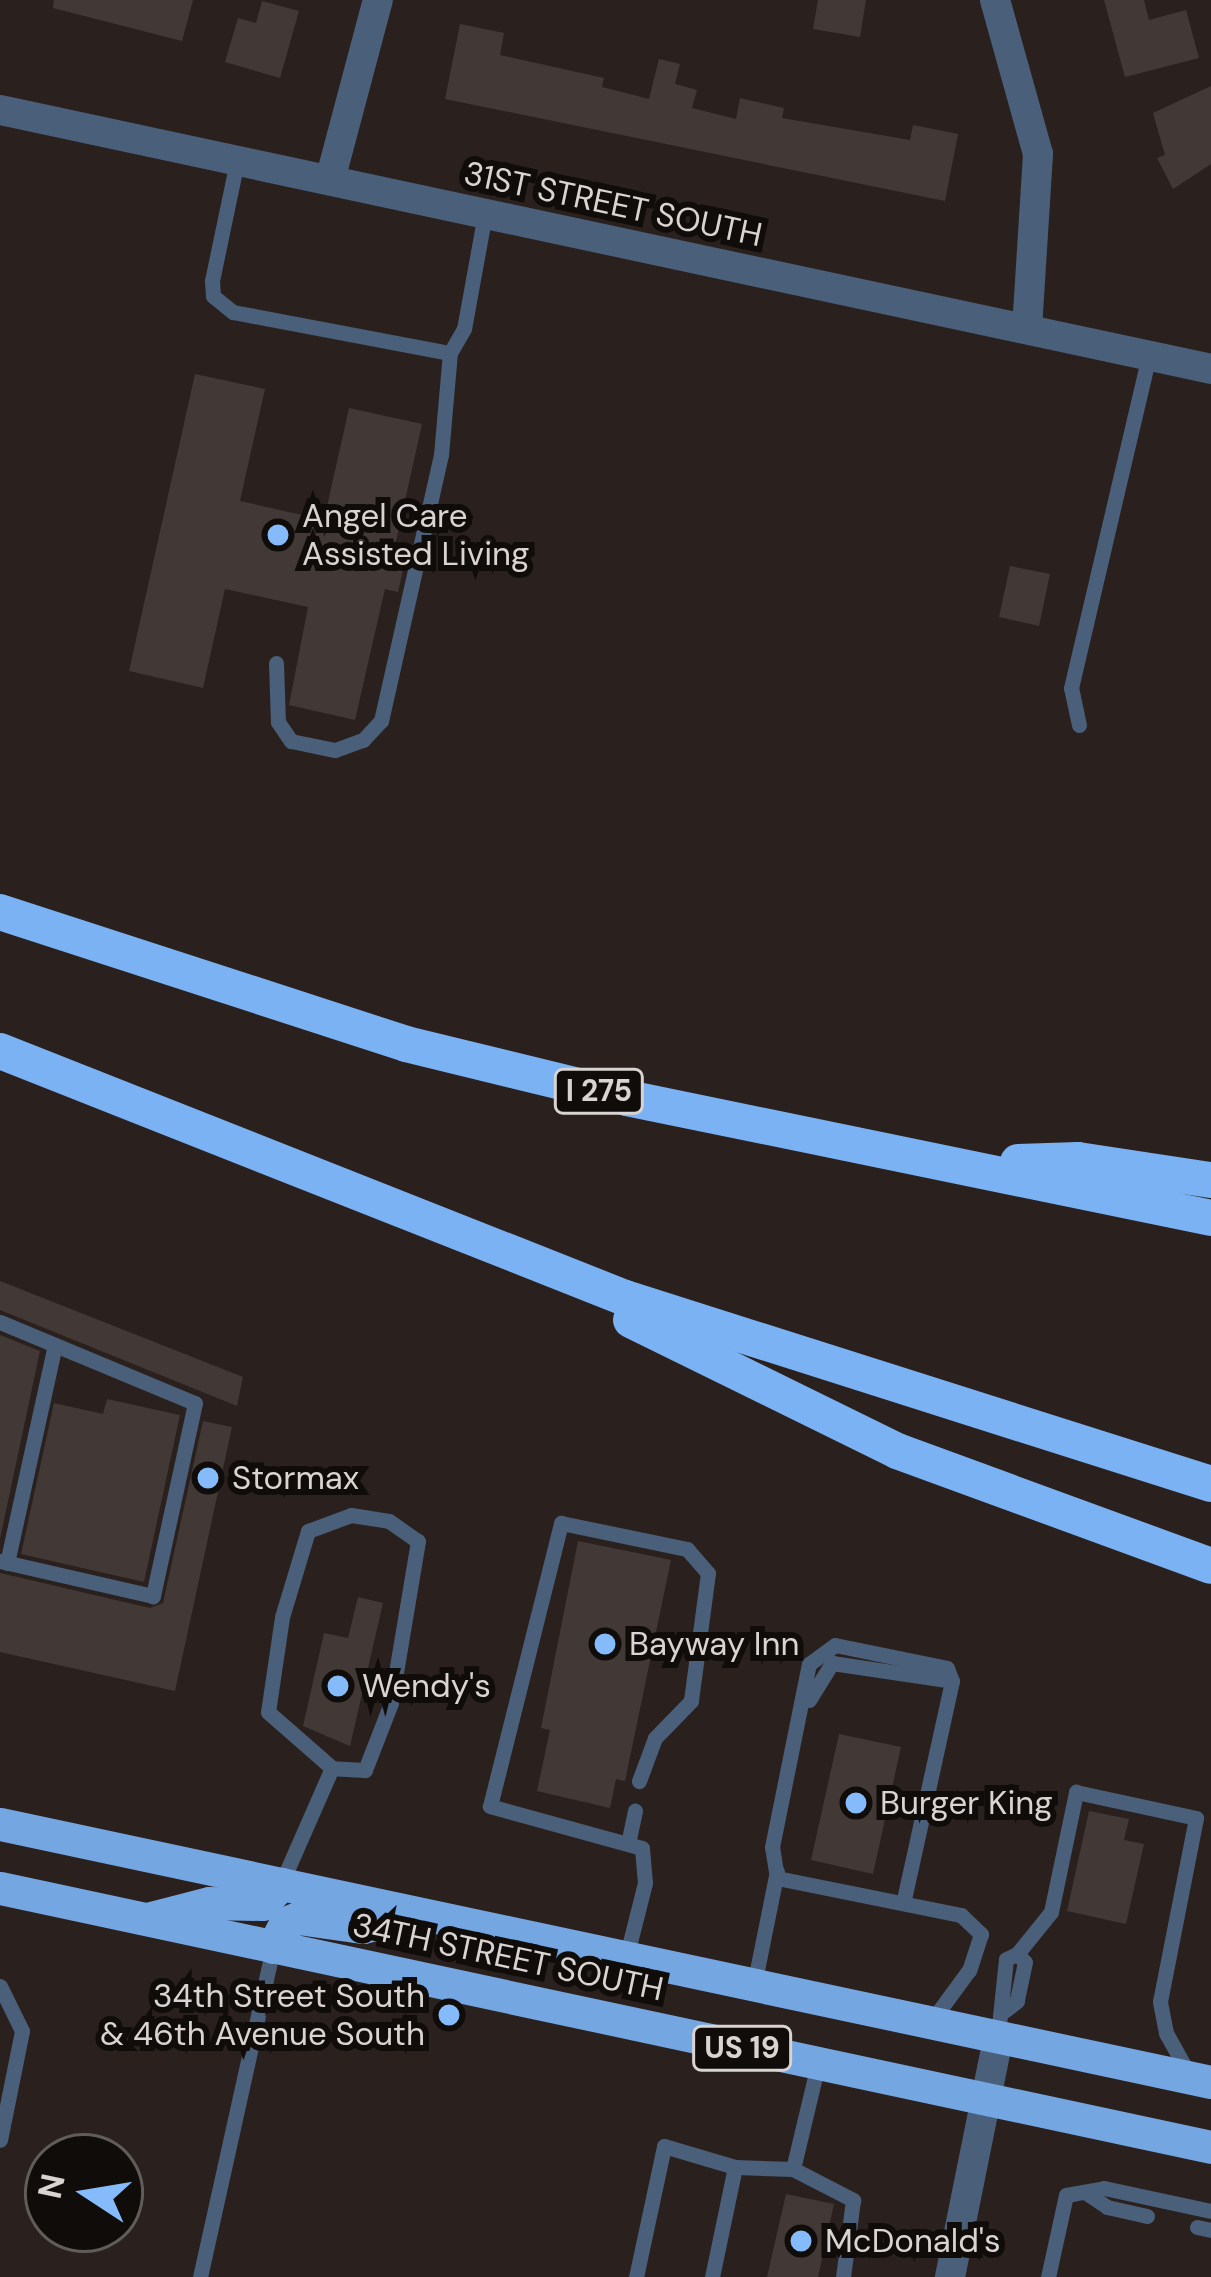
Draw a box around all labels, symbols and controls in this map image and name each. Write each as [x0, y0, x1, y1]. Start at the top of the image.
street label: 31ST STREET SOUTH [460, 153, 766, 255]
place label: Angel Care Assisted Living [302, 496, 529, 574]
marker: Angel Care Assisted Living [265, 522, 291, 548]
road number: I 275 [551, 1067, 647, 1115]
place label: Stormax [232, 1458, 359, 1498]
marker: Stormax [195, 1465, 221, 1491]
place label: Bayway Inn [629, 1624, 799, 1664]
marker: Bayway Inn [592, 1631, 618, 1657]
place label: Wendy's [362, 1666, 491, 1706]
marker: Wendy's [325, 1673, 351, 1699]
place label: Burger King [880, 1783, 1053, 1823]
marker: Burger King [843, 1790, 869, 1816]
street label: 34TH STREET SOUTH [349, 1905, 667, 2009]
place label: 34th Street South & 46th Avenue South [100, 1976, 425, 2054]
marker: 34th Street South & 46th Avenue South [436, 2002, 462, 2028]
road number: US 19 [691, 2024, 793, 2072]
north arrow [24, 2133, 144, 2253]
text: N [28, 2170, 75, 2202]
place label: McDonald's [825, 2221, 1001, 2261]
marker: McDonald's [788, 2228, 814, 2254]

